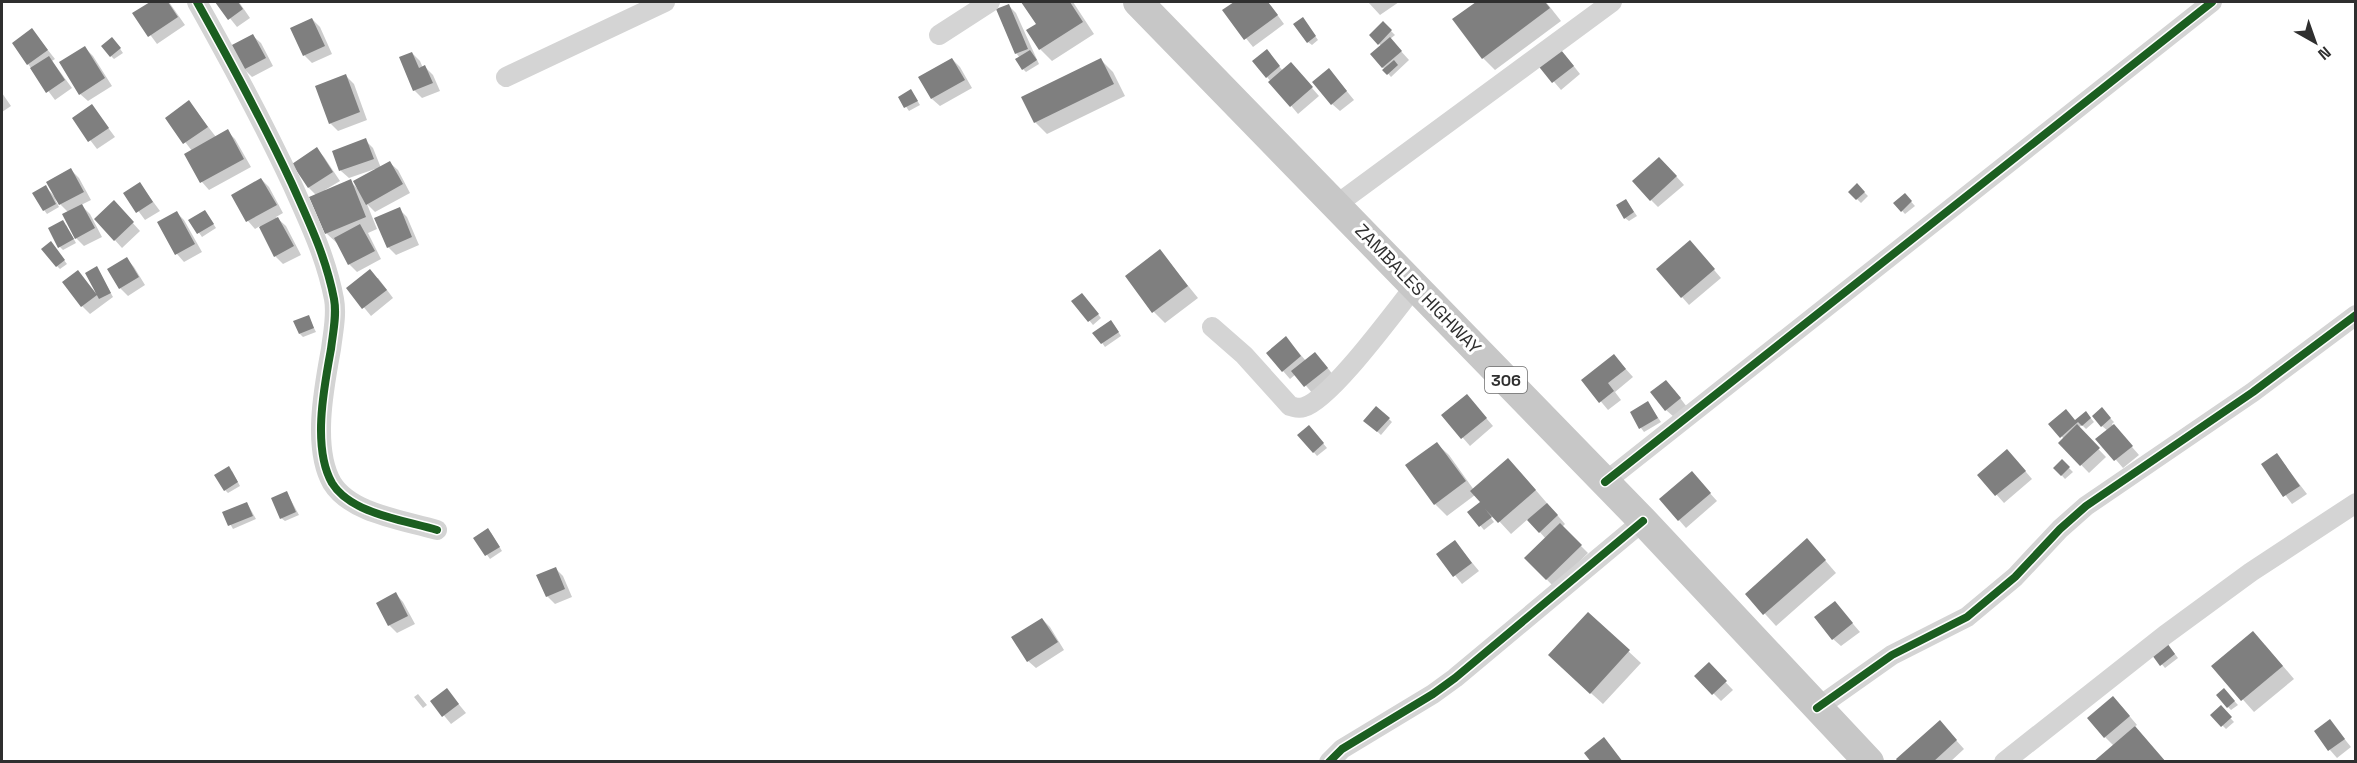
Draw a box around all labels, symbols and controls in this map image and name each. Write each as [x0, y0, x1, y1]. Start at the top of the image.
north arrow [2285, 12, 2345, 72]
text: N [2313, 42, 2335, 65]
street label: ZAMBALES HIGHWAY [1350, 219, 1486, 359]
road number: 306 [1485, 367, 1527, 393]

